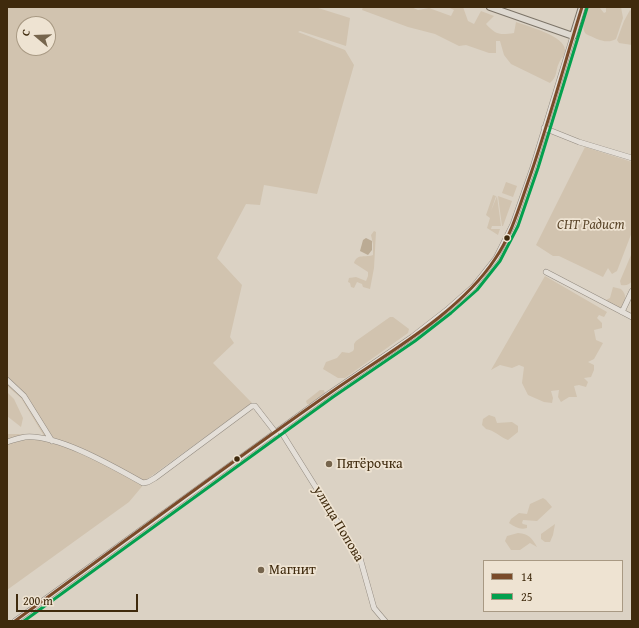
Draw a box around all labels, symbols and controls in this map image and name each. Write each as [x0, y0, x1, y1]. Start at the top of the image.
north arrow [16, 16, 56, 56]
text: С [17, 27, 34, 38]
park label: СНТ Радист [557, 217, 625, 233]
unlabelled marker [502, 233, 512, 243]
unlabelled marker [232, 454, 242, 464]
place label: Пятёрочка [337, 456, 403, 472]
marker: Пятёрочка [324, 459, 334, 469]
street label: улица Попова [309, 483, 367, 565]
legend [483, 560, 623, 612]
place label: Магнит [269, 562, 316, 578]
marker: Магнит [256, 565, 266, 575]
text: 14 [521, 568, 533, 585]
scale bar [18, 586, 140, 612]
text: 25 [521, 588, 533, 605]
text: 200 m [23, 592, 53, 609]

